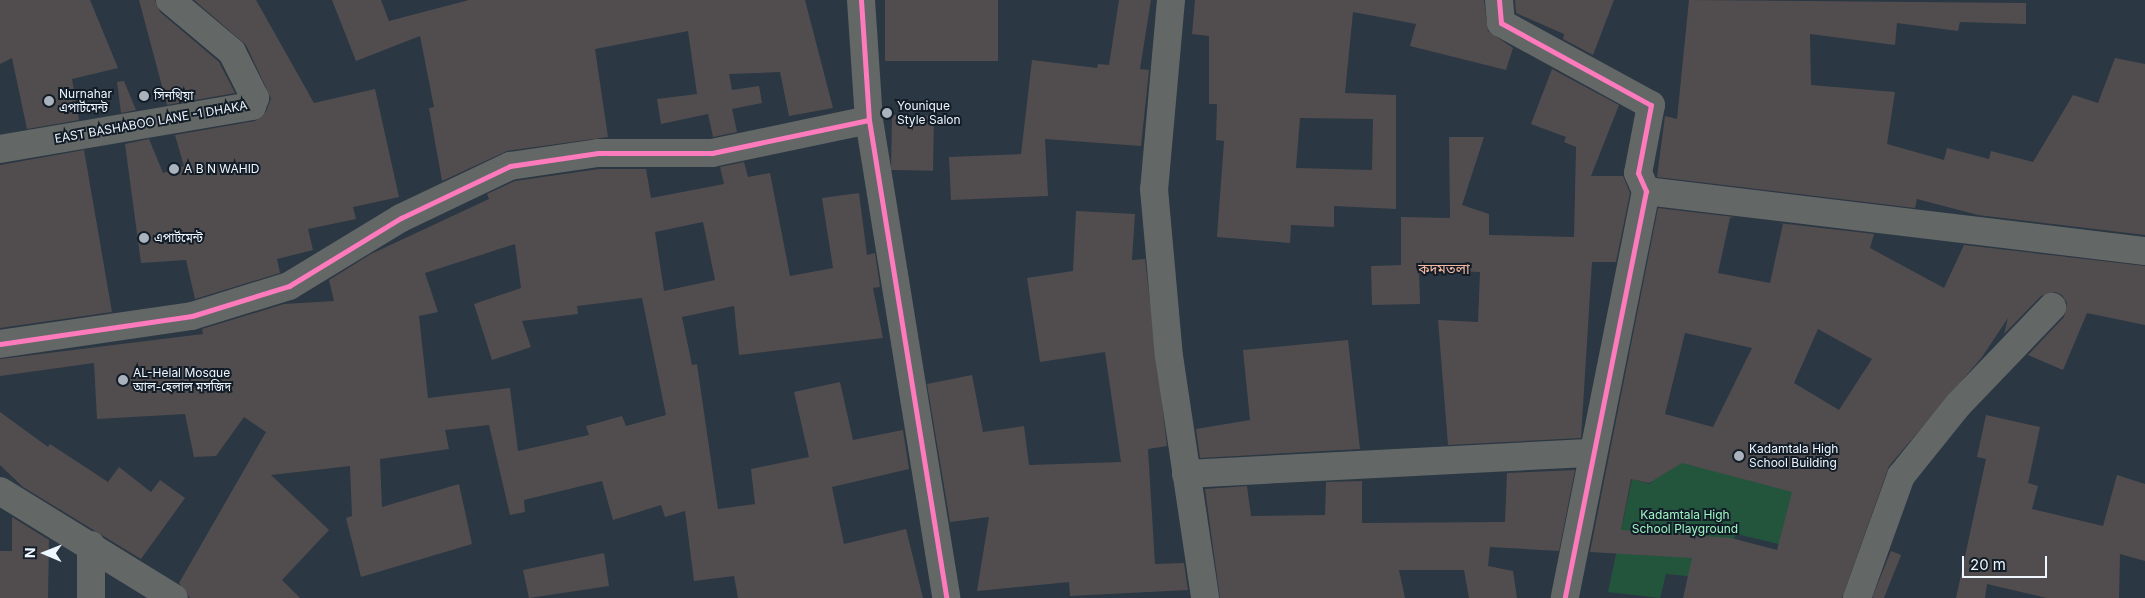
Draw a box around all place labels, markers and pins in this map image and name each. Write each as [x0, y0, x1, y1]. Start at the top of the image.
place label: Nurnahar এপার্টমেন্ট [59, 87, 112, 115]
place label: সিনথিয়া [154, 89, 194, 103]
marker: সিনথিয়া [138, 90, 150, 102]
marker: Nurnahar এপার্টমেন্ট [43, 95, 55, 107]
place label: Younique Style Salon [897, 99, 961, 127]
marker: Younique Style Salon [881, 107, 893, 119]
place label: A B N WAHID [184, 162, 260, 176]
marker: A B N WAHID [168, 163, 180, 175]
place label: এপার্টমেন্ট [154, 231, 203, 245]
marker: এপার্টমেন্ট [138, 232, 150, 244]
place label: AL-Helal Mosque আল-হেলাল মসজিদ [133, 366, 231, 394]
marker: AL-Helal Mosque আল-হেলাল মসজিদ [117, 374, 129, 386]
place label: Kadamtala High School Building [1749, 442, 1838, 470]
marker: Kadamtala High School Building [1733, 450, 1745, 462]

